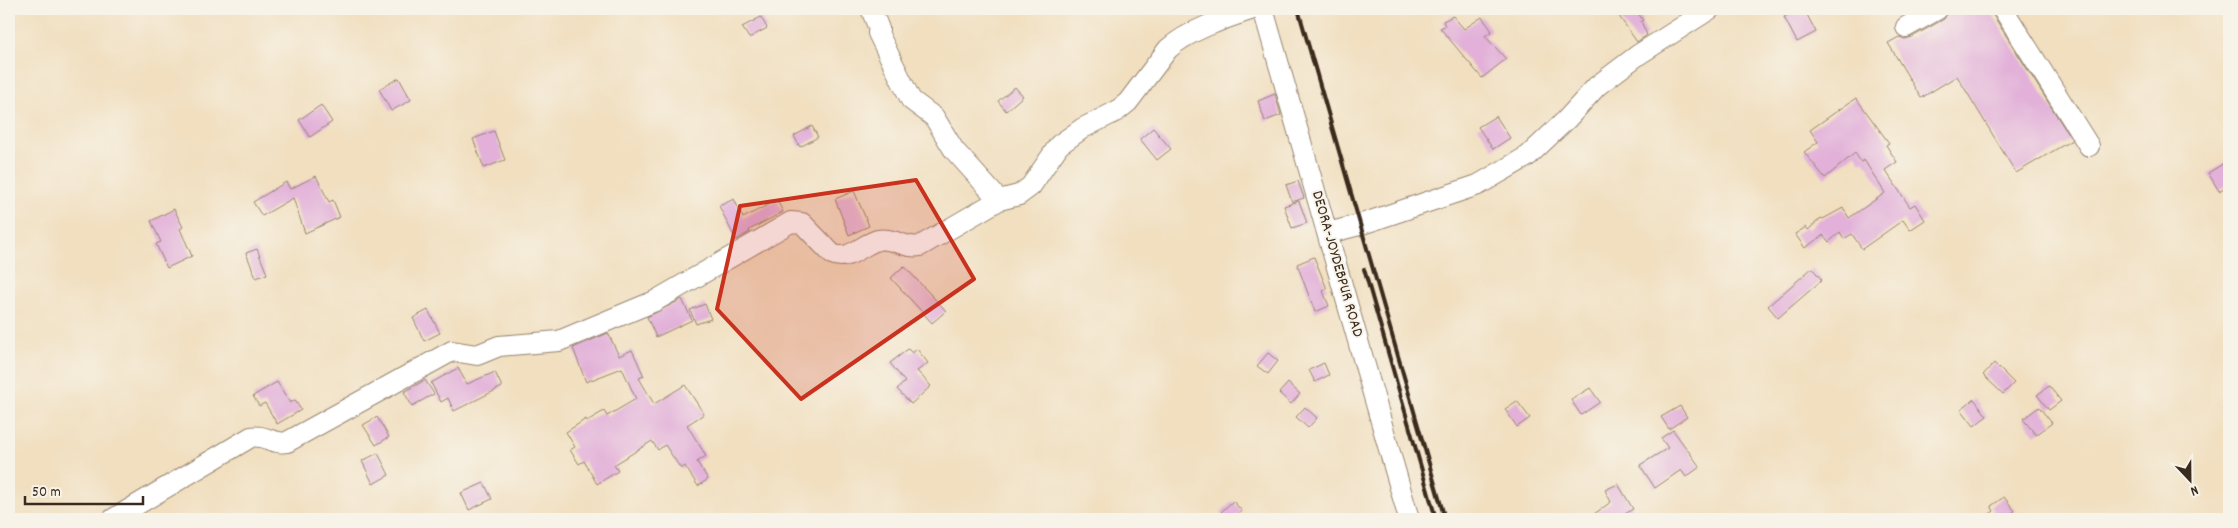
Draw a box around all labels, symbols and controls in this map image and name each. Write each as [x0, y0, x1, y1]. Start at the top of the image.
street label: DEORA-JOYDEBPUR ROAD [1305, 188, 1369, 340]
north arrow [2166, 456, 2216, 506]
scale bar [25, 473, 142, 505]
text: N [2187, 480, 2201, 501]
text: 50 m [32, 482, 61, 504]

